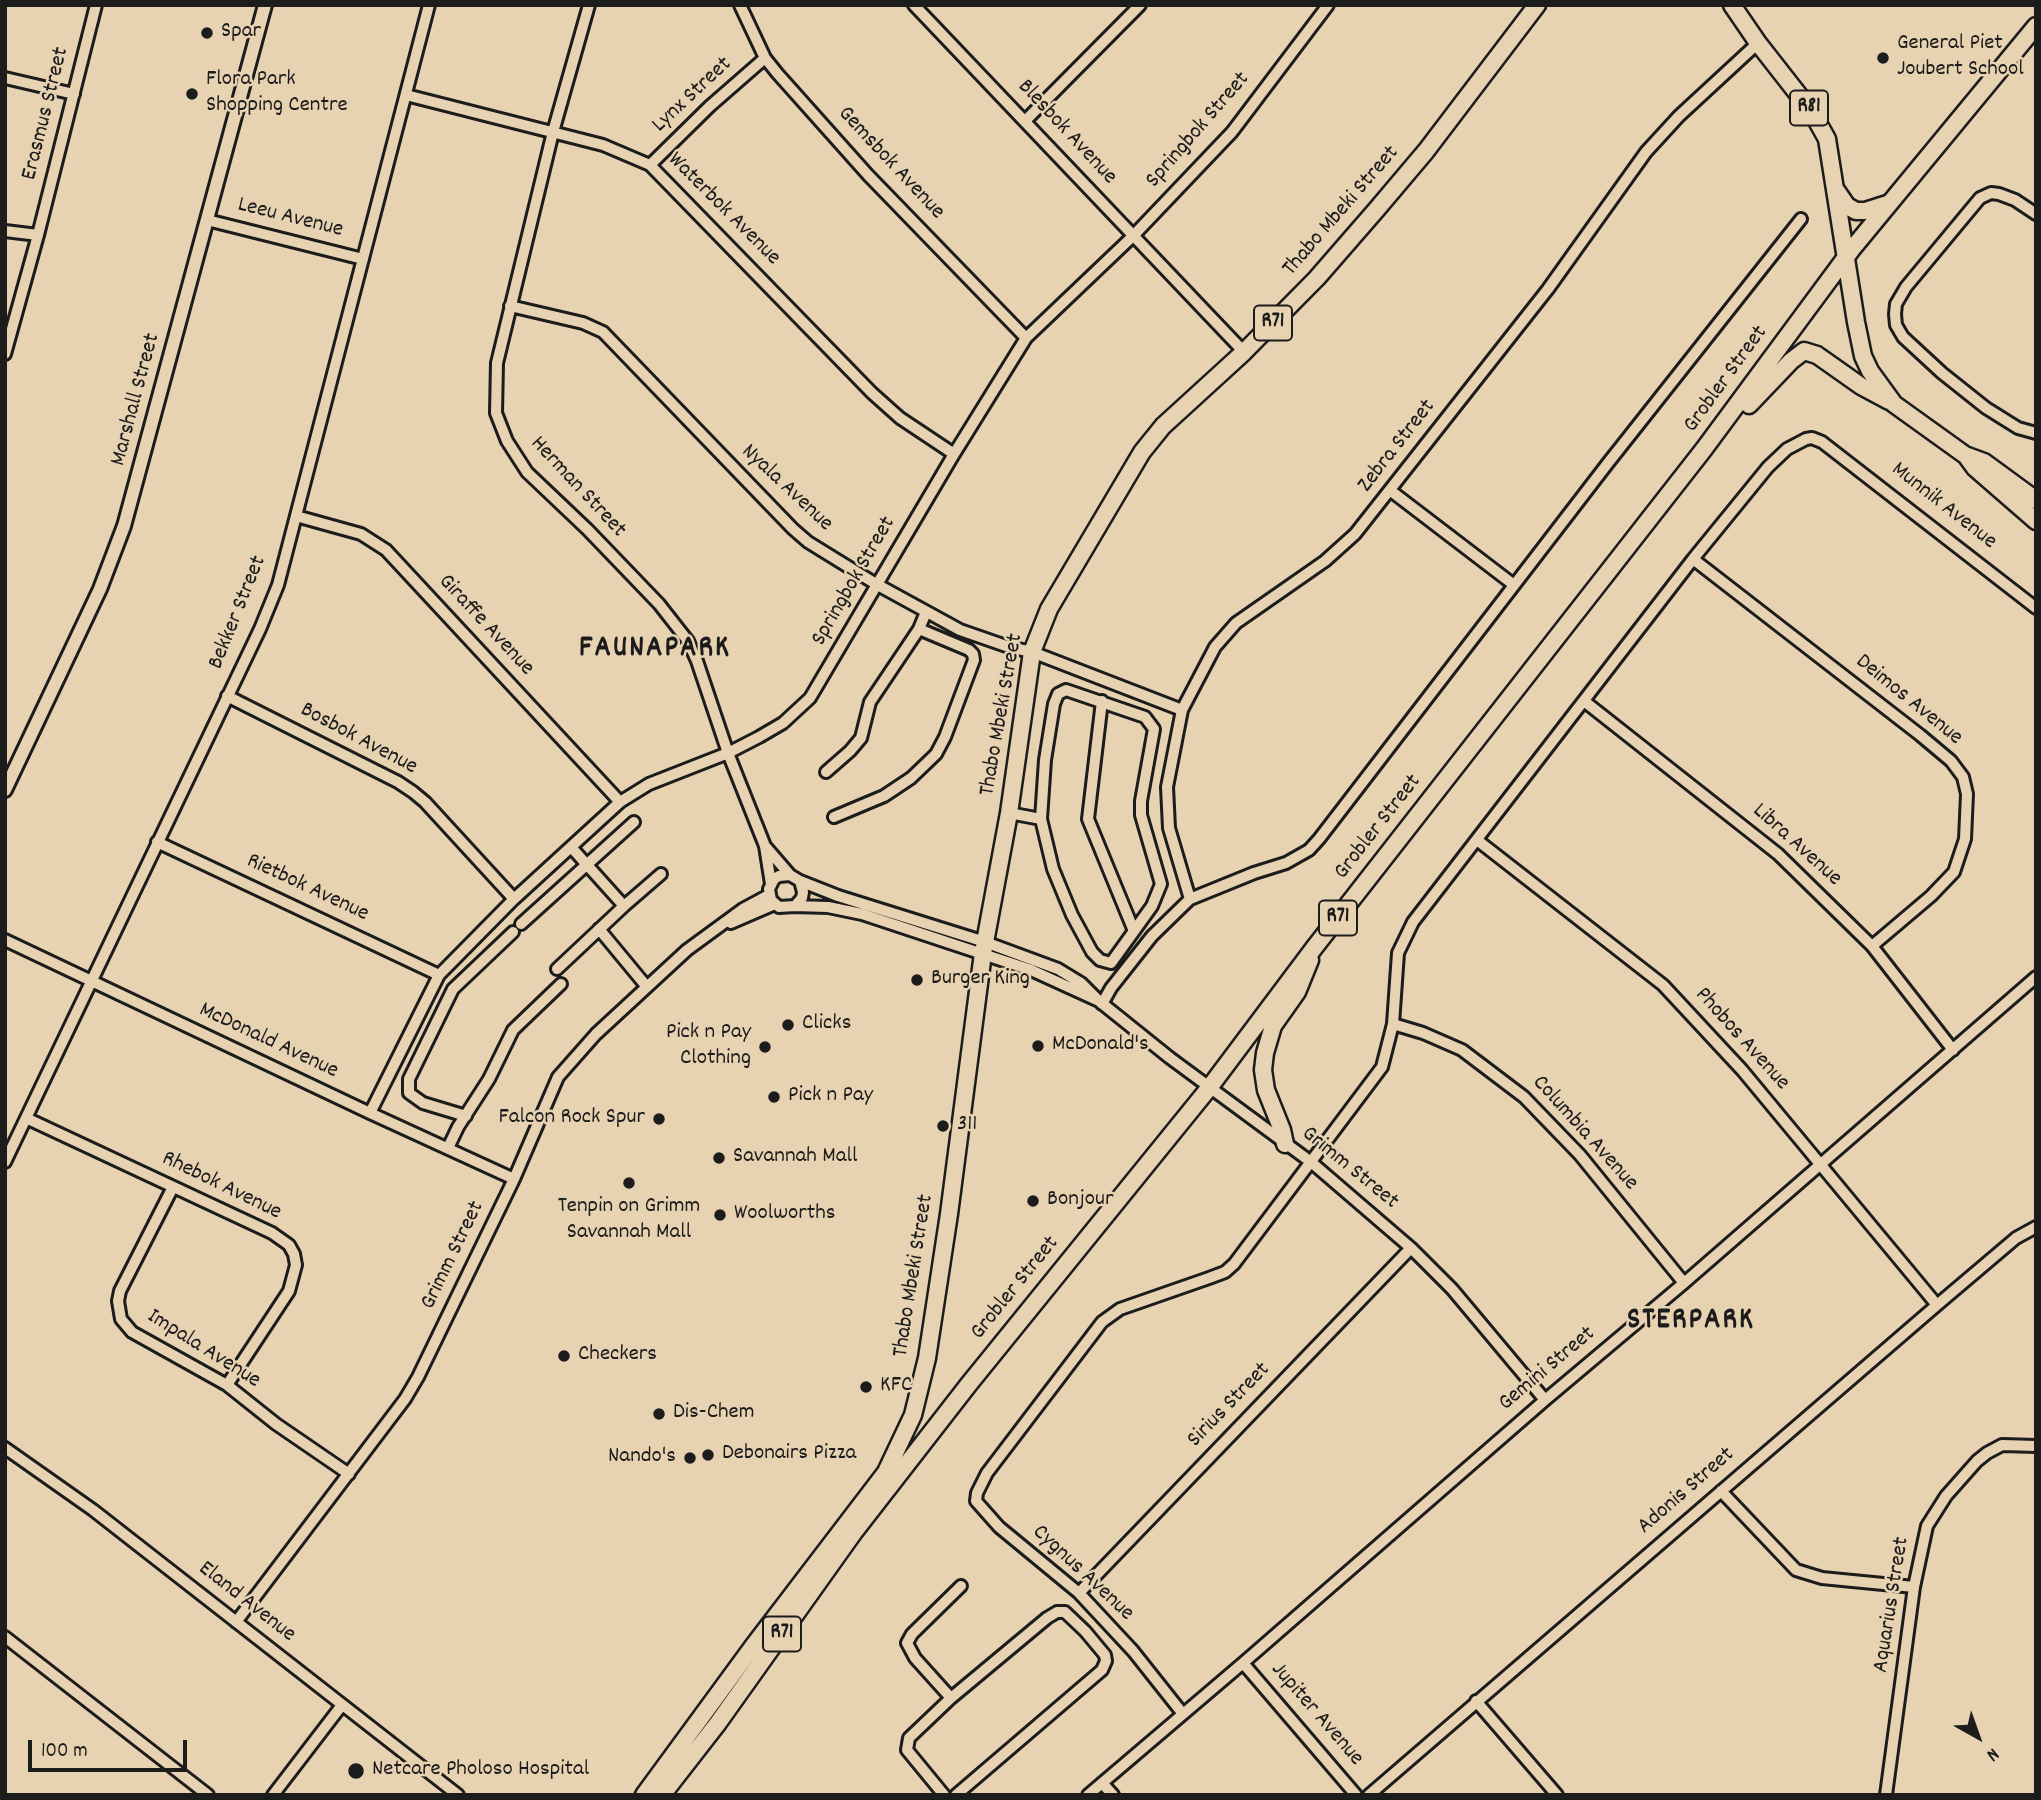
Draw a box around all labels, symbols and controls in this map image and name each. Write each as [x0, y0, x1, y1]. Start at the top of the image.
place label: Spar [221, 19, 261, 47]
marker: Spar [199, 25, 215, 41]
place label: General Piet Joubert School [1897, 31, 2024, 85]
street label: Erasmus Street [17, 45, 77, 183]
marker: General Piet Joubert School [1875, 50, 1891, 66]
street label: Lynx Street [647, 52, 739, 140]
place label: Flora Park Shopping Centre [206, 67, 348, 121]
street label: Springbok Street [1141, 67, 1257, 195]
street label: Blesbok Avenue [1010, 75, 1122, 191]
marker: Flora Park Shopping Centre [184, 86, 200, 102]
road number: R81 [1790, 90, 1828, 126]
street label: Gemsbok Avenue [830, 102, 950, 226]
street label: Thabo Mbeki Street [1278, 141, 1406, 283]
street label: Waterbok Avenue [661, 148, 785, 272]
street label: Leeu Avenue [234, 193, 346, 245]
road number: R71 [1254, 306, 1292, 340]
street label: Grobler Street [1679, 321, 1775, 439]
street label: Marshall Street [106, 331, 168, 469]
street label: Zebra Street [1353, 395, 1443, 499]
street label: Herman Street [523, 431, 631, 545]
street label: Nyala Avenue [734, 439, 838, 539]
street label: Munnik Avenue [1885, 457, 2001, 557]
street label: Springbok Street [807, 512, 903, 652]
street label: Bekker Street [204, 552, 274, 674]
street label: Giraffe Avenue [431, 569, 539, 683]
street label: Thabo Mbeki Street [975, 632, 1031, 798]
district label: FAUNAPARK [580, 633, 730, 669]
street label: Deimos Avenue [1849, 649, 1967, 753]
street label: Bosbok Avenue [295, 698, 421, 782]
street label: Grobler Street [1329, 770, 1429, 886]
street label: Libra Avenue [1745, 799, 1847, 893]
street label: Rietbok Avenue [241, 849, 373, 929]
road number: R71 [1319, 900, 1357, 936]
place label: Burger King [931, 966, 1030, 994]
marker: Burger King [909, 972, 925, 988]
street label: Phobos Avenue [1687, 983, 1795, 1097]
street label: McDonald Avenue [194, 998, 342, 1086]
place label: Clicks [802, 1011, 851, 1039]
marker: Clicks [780, 1017, 796, 1033]
place label: Pick n Pay Clothing [666, 1020, 751, 1074]
place label: McDonald's [1052, 1032, 1149, 1060]
marker: McDonald's [1030, 1038, 1046, 1054]
marker: Pick n Pay Clothing [757, 1039, 773, 1055]
street label: Columbia Avenue [1525, 1071, 1643, 1197]
place label: Pick n Pay [788, 1083, 873, 1111]
marker: Pick n Pay [766, 1089, 782, 1105]
place label: Falcon Rock Spur [499, 1105, 645, 1133]
marker: Falcon Rock Spur [651, 1111, 667, 1127]
place label: 311 [957, 1112, 977, 1140]
marker: 311 [935, 1118, 951, 1134]
street label: Grimm Street [1295, 1121, 1403, 1217]
place label: Savannah Mall [733, 1144, 857, 1172]
street label: Rhebok Avenue [157, 1146, 285, 1228]
marker: Savannah Mall [711, 1150, 727, 1166]
marker: Tenpin on Grimm Savannah Mall [621, 1175, 637, 1191]
place label: Bonjour [1047, 1187, 1113, 1215]
street label: Thabo Mbeki Street [889, 1193, 941, 1359]
marker: Bonjour [1025, 1193, 1041, 1209]
place label: Tenpin on Grimm Savannah Mall [558, 1194, 700, 1248]
street label: Grimm Street [416, 1197, 492, 1315]
place label: Woolworths [734, 1201, 835, 1229]
marker: Woolworths [712, 1207, 728, 1223]
street label: Grobler Street [966, 1232, 1066, 1346]
street label: Impala Avenue [141, 1304, 265, 1396]
district label: STERPARK [1628, 1305, 1754, 1341]
street label: Gemini Street [1494, 1322, 1602, 1418]
place label: Checkers [578, 1342, 657, 1370]
marker: Checkers [556, 1348, 572, 1364]
street label: Sirius Street [1183, 1358, 1277, 1454]
place label: KFC [880, 1373, 912, 1401]
marker: KFC [858, 1379, 874, 1395]
place label: Dis-Chem [673, 1400, 754, 1428]
marker: Dis-Chem [651, 1406, 667, 1422]
place label: Debonairs Pizza [722, 1441, 856, 1469]
street label: Adonis Street [1633, 1442, 1741, 1542]
place label: Nando's [608, 1444, 676, 1472]
marker: Debonairs Pizza [700, 1447, 716, 1463]
marker: Nando's [682, 1450, 698, 1466]
street label: Cygnus Avenue [1025, 1520, 1139, 1628]
street label: Aquarius Street [1869, 1535, 1917, 1675]
street label: Eland Avenue [192, 1556, 300, 1650]
road number: R71 [763, 1616, 801, 1652]
street label: Jupiter Avenue [1263, 1657, 1369, 1773]
north arrow [1943, 1702, 2013, 1772]
scale bar [32, 1727, 191, 1771]
text: 100 m [41, 1737, 88, 1767]
text: N [1980, 1740, 2004, 1767]
place label: Netcare Pholoso Hospital [372, 1757, 589, 1785]
marker: Netcare Pholoso Hospital [346, 1761, 366, 1781]

